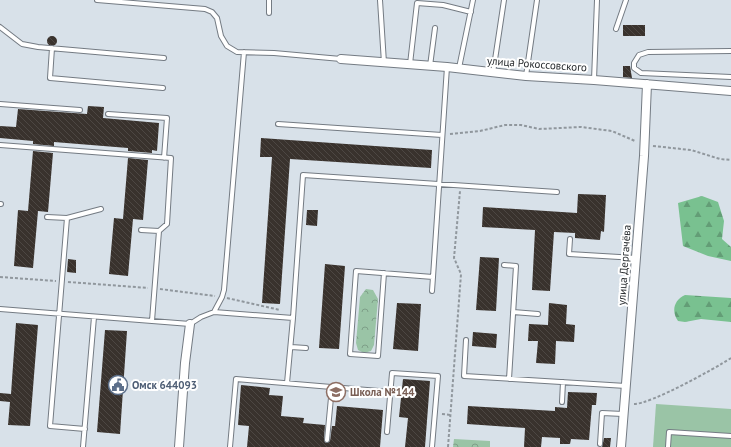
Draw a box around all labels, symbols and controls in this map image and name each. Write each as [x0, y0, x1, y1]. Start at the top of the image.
street label: улица Рокоссовского [487, 54, 588, 74]
street label: улица Дергачёва [614, 224, 634, 306]
public building icon: Омск 644093 [107, 374, 129, 396]
place label: Омск 644093 [132, 378, 197, 392]
school or university icon: Школа №144 [325, 381, 347, 403]
place label: Школа №144 [350, 385, 415, 399]

